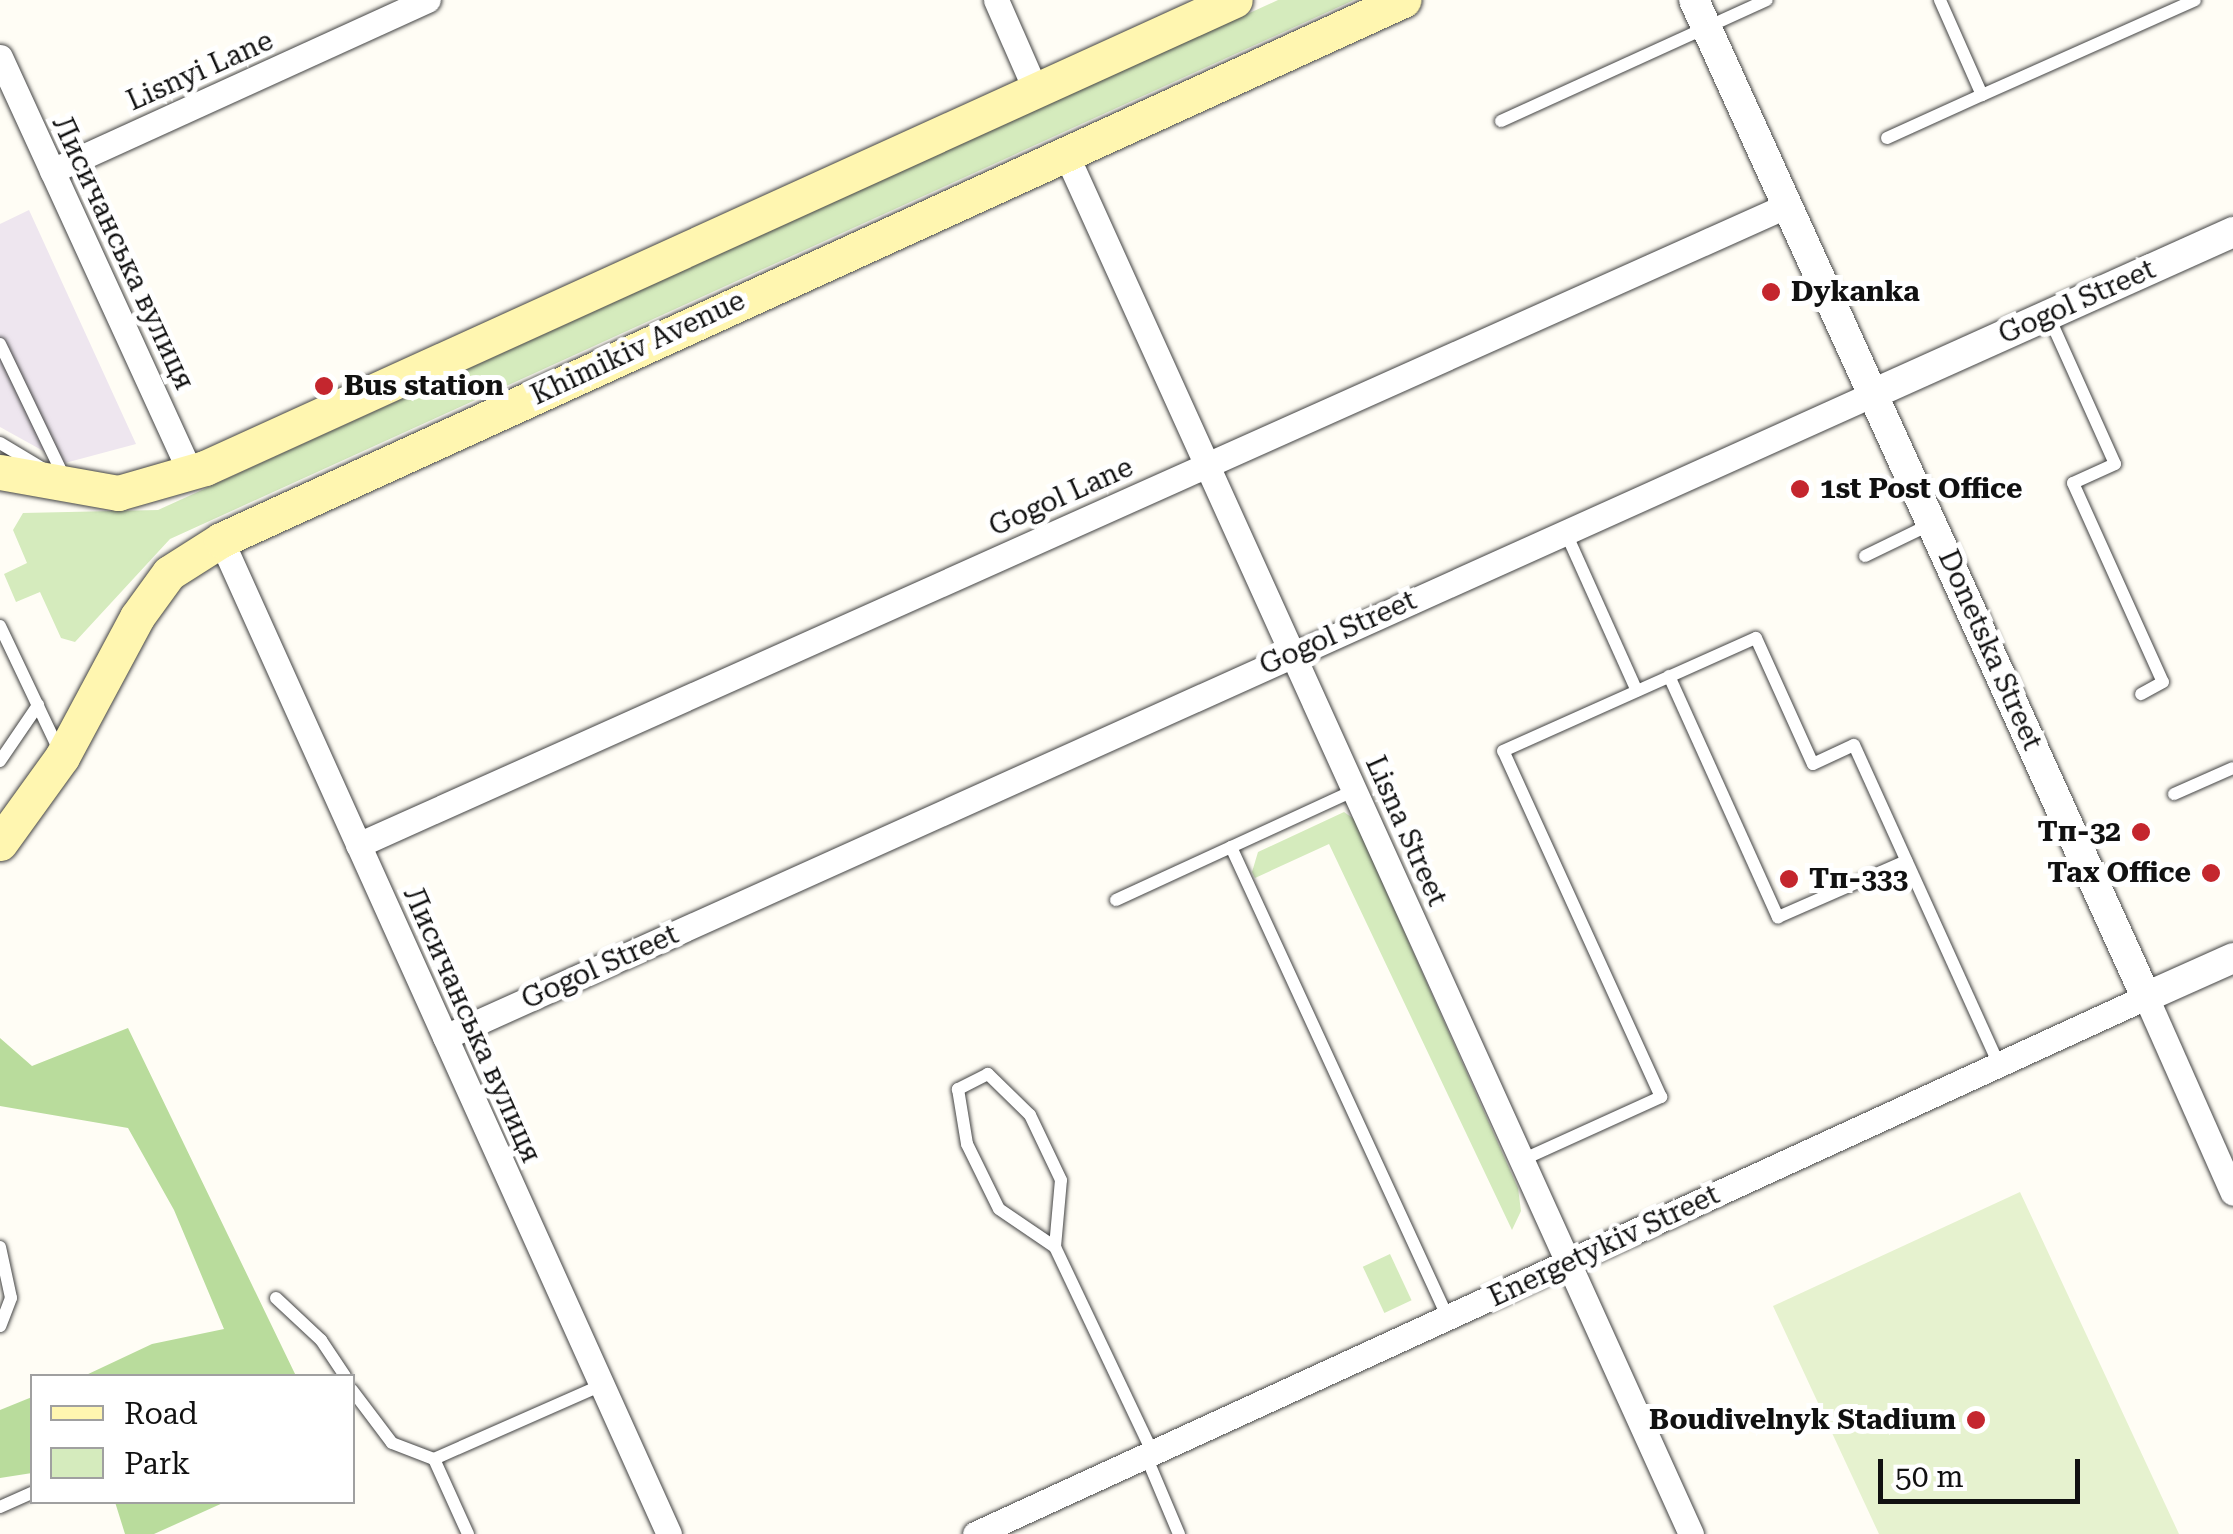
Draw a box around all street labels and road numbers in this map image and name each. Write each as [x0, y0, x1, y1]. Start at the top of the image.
street label: Lisnyi Lane [122, 24, 278, 118]
street label: Лисичанська вулиця [45, 111, 201, 395]
street label: Gogol Street [1994, 253, 2160, 351]
street label: Khimikiv Avenue [526, 284, 750, 412]
street label: Gogol Lane [984, 450, 1138, 544]
street label: Donetska Street [1931, 545, 2049, 755]
street label: Gogol Street [1255, 584, 1421, 682]
street label: Lisna Street [1358, 751, 1454, 911]
street label: Лисичанська вулиця [396, 882, 548, 1168]
street label: Gogol Street [517, 918, 683, 1016]
street label: Energetykiv Street [1483, 1178, 1725, 1314]

